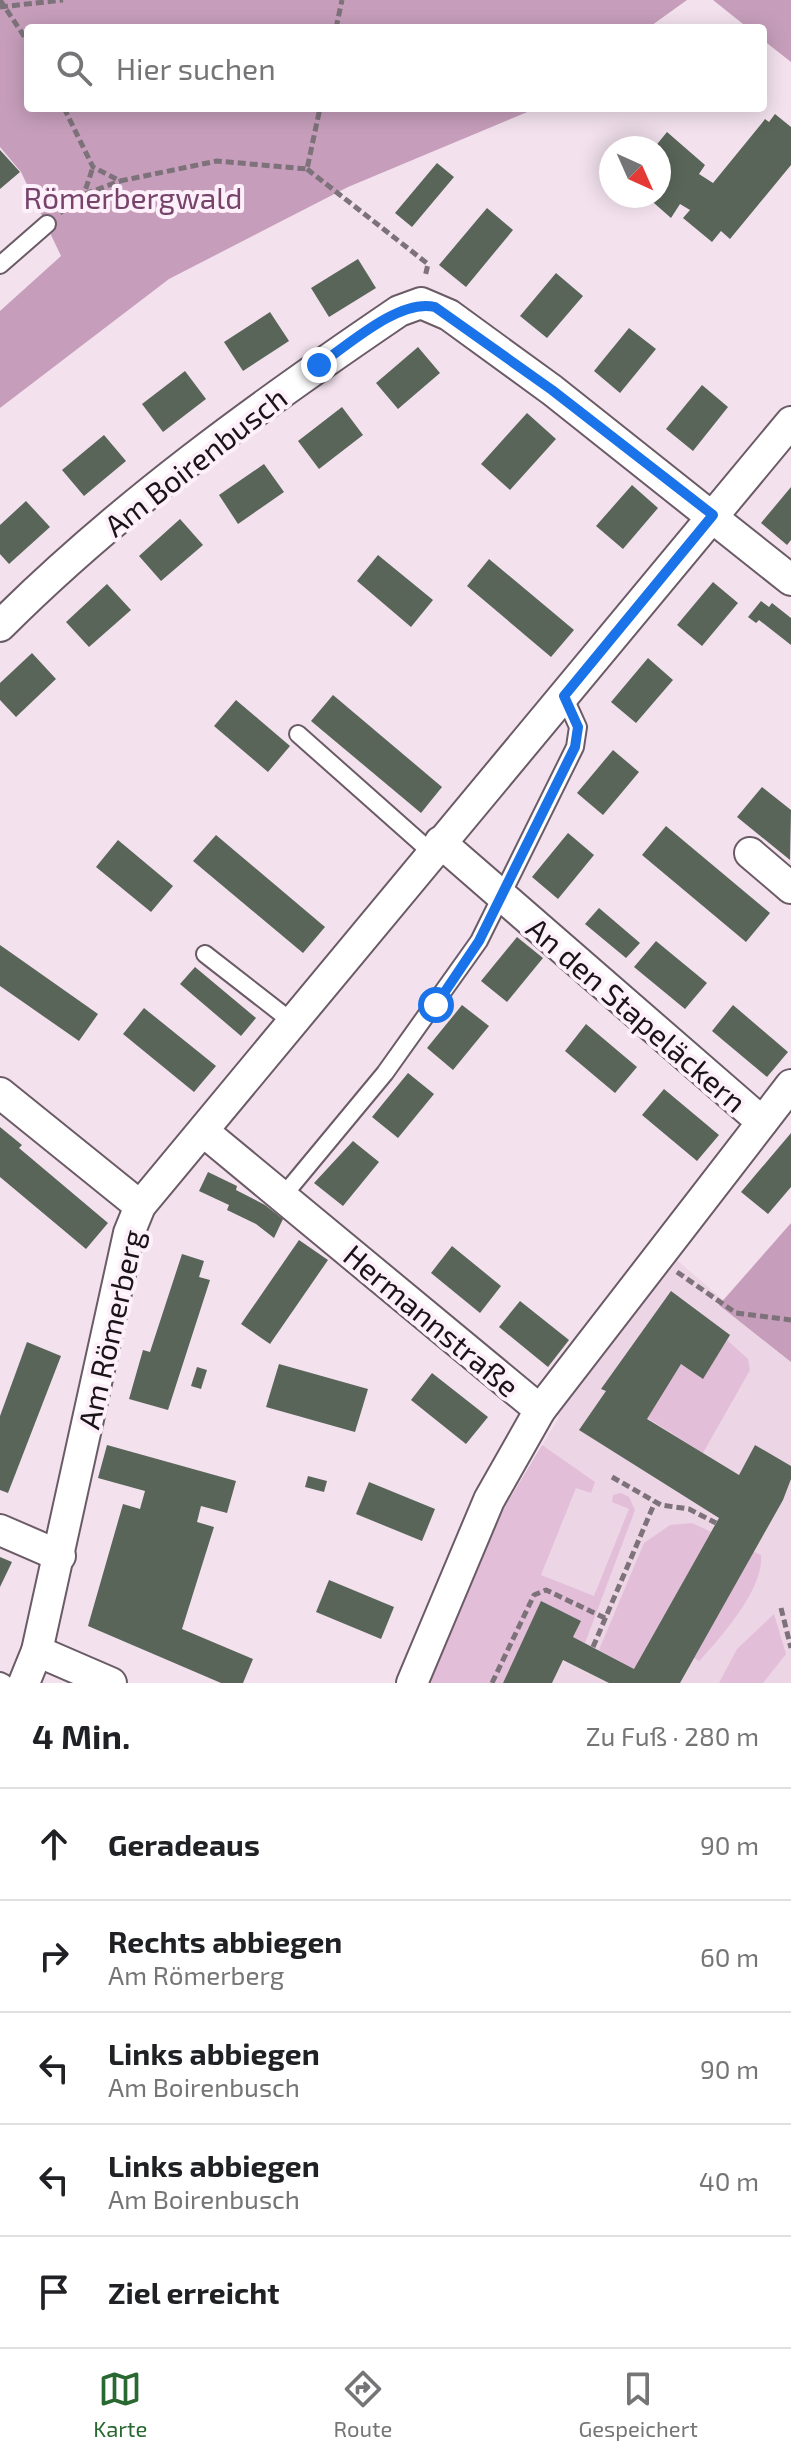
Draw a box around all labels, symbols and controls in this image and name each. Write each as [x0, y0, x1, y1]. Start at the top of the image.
search box [24, 24, 767, 112]
icon: search [52, 46, 96, 90]
text: Hier suchen [116, 50, 276, 86]
north arrow [599, 136, 671, 208]
park label: Römerbergwald [24, 179, 242, 215]
route end [301, 347, 337, 383]
street label: Am Boirenbusch [97, 379, 293, 543]
street label: An den Stapeläckern [520, 909, 754, 1119]
route start [418, 987, 454, 1023]
street label: Am Römerberg [70, 1226, 150, 1432]
street label: Hermannstraße [337, 1236, 527, 1404]
text: 4 Min. [32, 1715, 130, 1756]
text: Zu Fuß · 280 m [586, 1720, 759, 1751]
icon: ahead [32, 1822, 76, 1866]
text: Geradeaus [108, 1826, 260, 1862]
text: 90 m [700, 1829, 759, 1860]
text: Rechts abbiegen [108, 1923, 342, 1959]
icon: right [32, 1934, 76, 1978]
text: 60 m [700, 1941, 759, 1972]
text: Am Römerberg [108, 1959, 284, 1990]
text: Links abbiegen [108, 2035, 320, 2071]
icon: left [32, 2046, 76, 2090]
text: 90 m [700, 2053, 759, 2084]
text: Am Boirenbusch [108, 2071, 300, 2102]
text: Links abbiegen [108, 2147, 320, 2183]
icon: left [32, 2158, 76, 2202]
text: 40 m [699, 2165, 759, 2196]
text: Am Boirenbusch [108, 2183, 300, 2214]
icon: arrive [32, 2270, 76, 2314]
text: Ziel erreicht [108, 2274, 280, 2310]
tab: Karte [93, 2367, 147, 2441]
tab: Route [333, 2367, 392, 2441]
tab: Gespeichert [578, 2367, 698, 2441]

